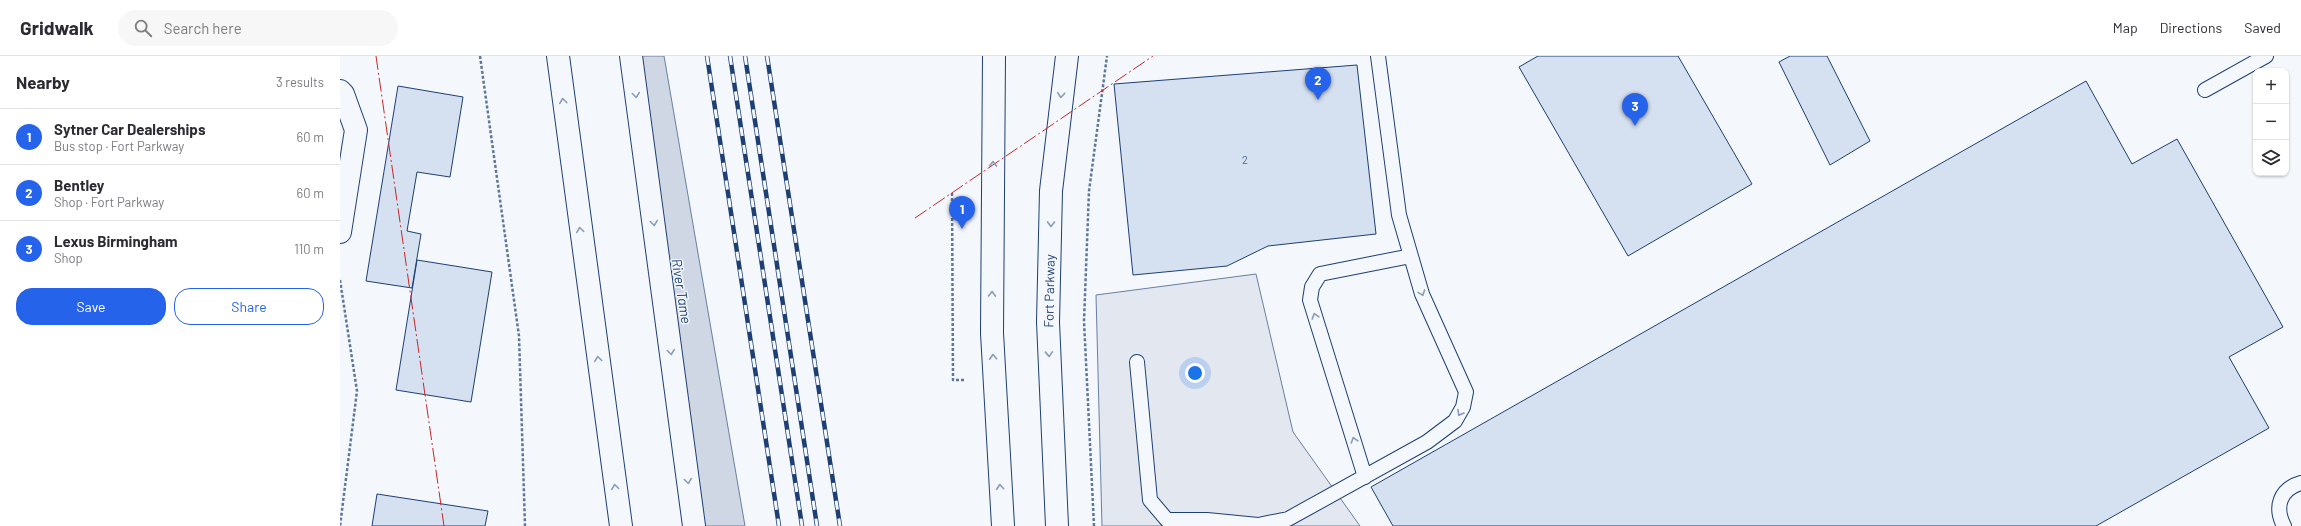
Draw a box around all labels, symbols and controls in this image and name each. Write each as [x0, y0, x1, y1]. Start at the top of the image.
search box [118, 10, 398, 46]
text: Gridwalk [20, 16, 94, 39]
icon: search [132, 17, 154, 39]
text: Search here [164, 19, 242, 37]
text: Map [2113, 19, 2138, 36]
text: Directions [2160, 19, 2222, 36]
text: Saved [2244, 19, 2281, 36]
pin: 2 [1305, 67, 1331, 100]
map controls [2253, 68, 2289, 176]
button: + [2253, 68, 2289, 104]
text: Nearby [16, 72, 70, 92]
text: 3 results [276, 74, 324, 90]
one-way arrow [1057, 91, 1066, 98]
one-way arrow [632, 92, 641, 98]
pin: 3 [1622, 93, 1648, 126]
one-way arrow [559, 98, 568, 104]
button: − [2253, 104, 2289, 140]
text: Sytner Car Dealerships [54, 120, 205, 138]
text: 1 [27, 129, 31, 145]
text: 60 m [297, 129, 324, 145]
text: Bus stop · Fort Parkway [54, 138, 184, 154]
button: layers [2253, 140, 2289, 176]
house number: 2 [1242, 153, 1248, 166]
one-way arrow [989, 161, 997, 167]
text: Bentley [54, 176, 104, 194]
text: 2 [25, 185, 33, 201]
text: 60 m [297, 185, 324, 201]
text: Shop · Fort Parkway [54, 194, 164, 210]
pin: 1 [949, 196, 975, 229]
one-way arrow [649, 220, 658, 226]
one-way arrow [1046, 221, 1055, 227]
one-way arrow [576, 227, 585, 233]
text: Lexus Birmingham [54, 232, 178, 250]
text: 3 [25, 241, 33, 257]
text: 110 m [294, 241, 324, 257]
text: Shop [54, 250, 83, 266]
street label: Fort Parkway [1040, 254, 1058, 328]
water label: River Tame [668, 257, 696, 325]
button: Save [16, 288, 166, 325]
button: Share [174, 288, 324, 325]
one-way arrow [1418, 290, 1426, 297]
one-way arrow [988, 291, 996, 297]
one-way arrow [1311, 313, 1319, 320]
one-way arrow [666, 349, 675, 355]
one-way arrow [1045, 351, 1053, 357]
one-way arrow [989, 354, 997, 360]
one-way arrow [593, 356, 602, 362]
your location [1185, 363, 1205, 383]
one-way arrow [1457, 409, 1464, 416]
one-way arrow [1350, 437, 1358, 444]
one-way arrow [683, 478, 692, 484]
one-way arrow [611, 484, 620, 490]
one-way arrow [996, 484, 1005, 490]

